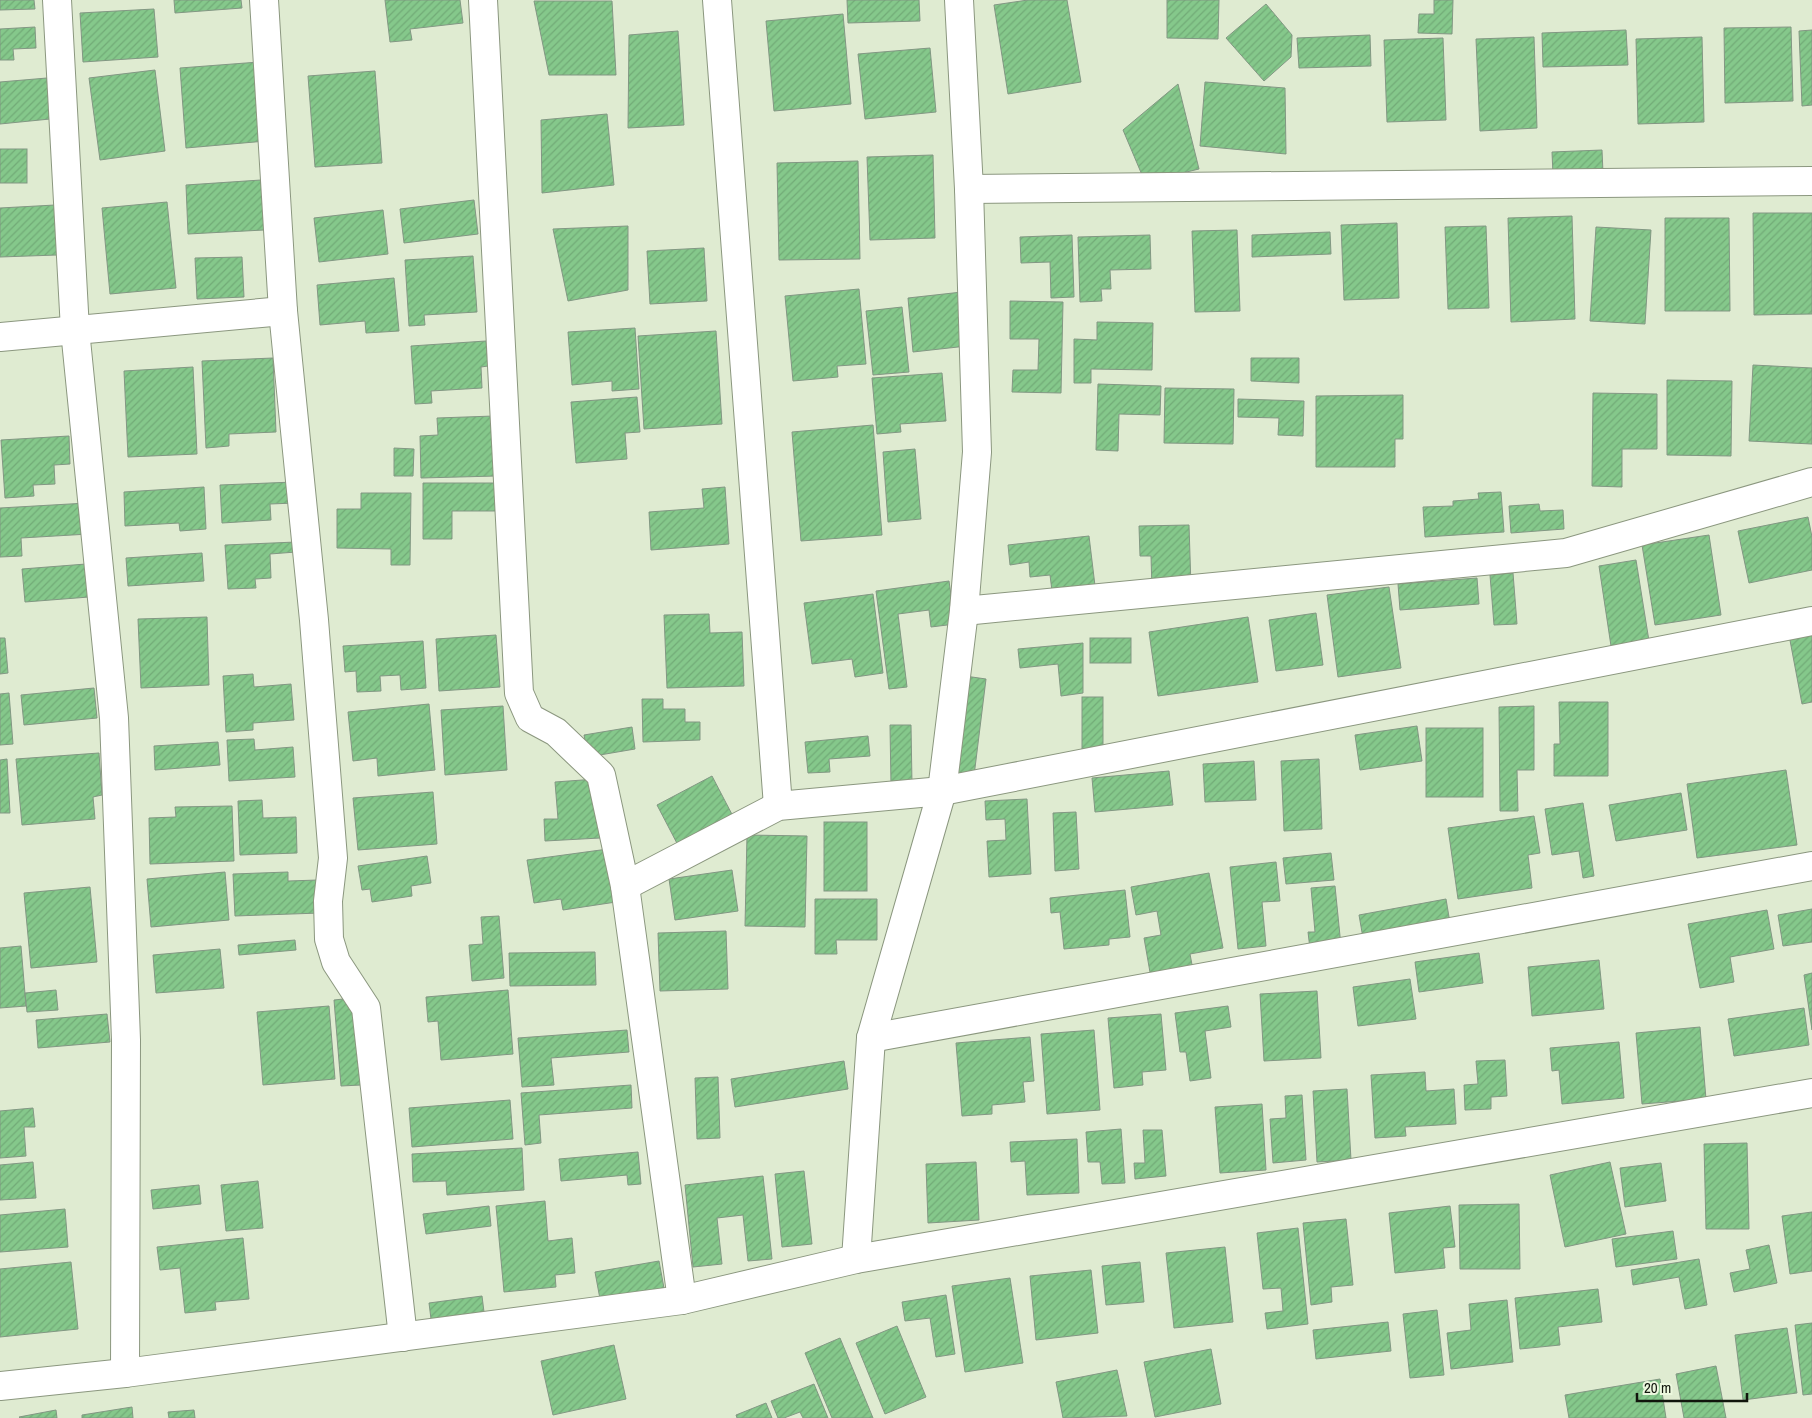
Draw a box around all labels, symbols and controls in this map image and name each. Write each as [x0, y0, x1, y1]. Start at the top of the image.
scale bar [1637, 1370, 1747, 1402]
text: 20 m [1644, 1377, 1671, 1398]

